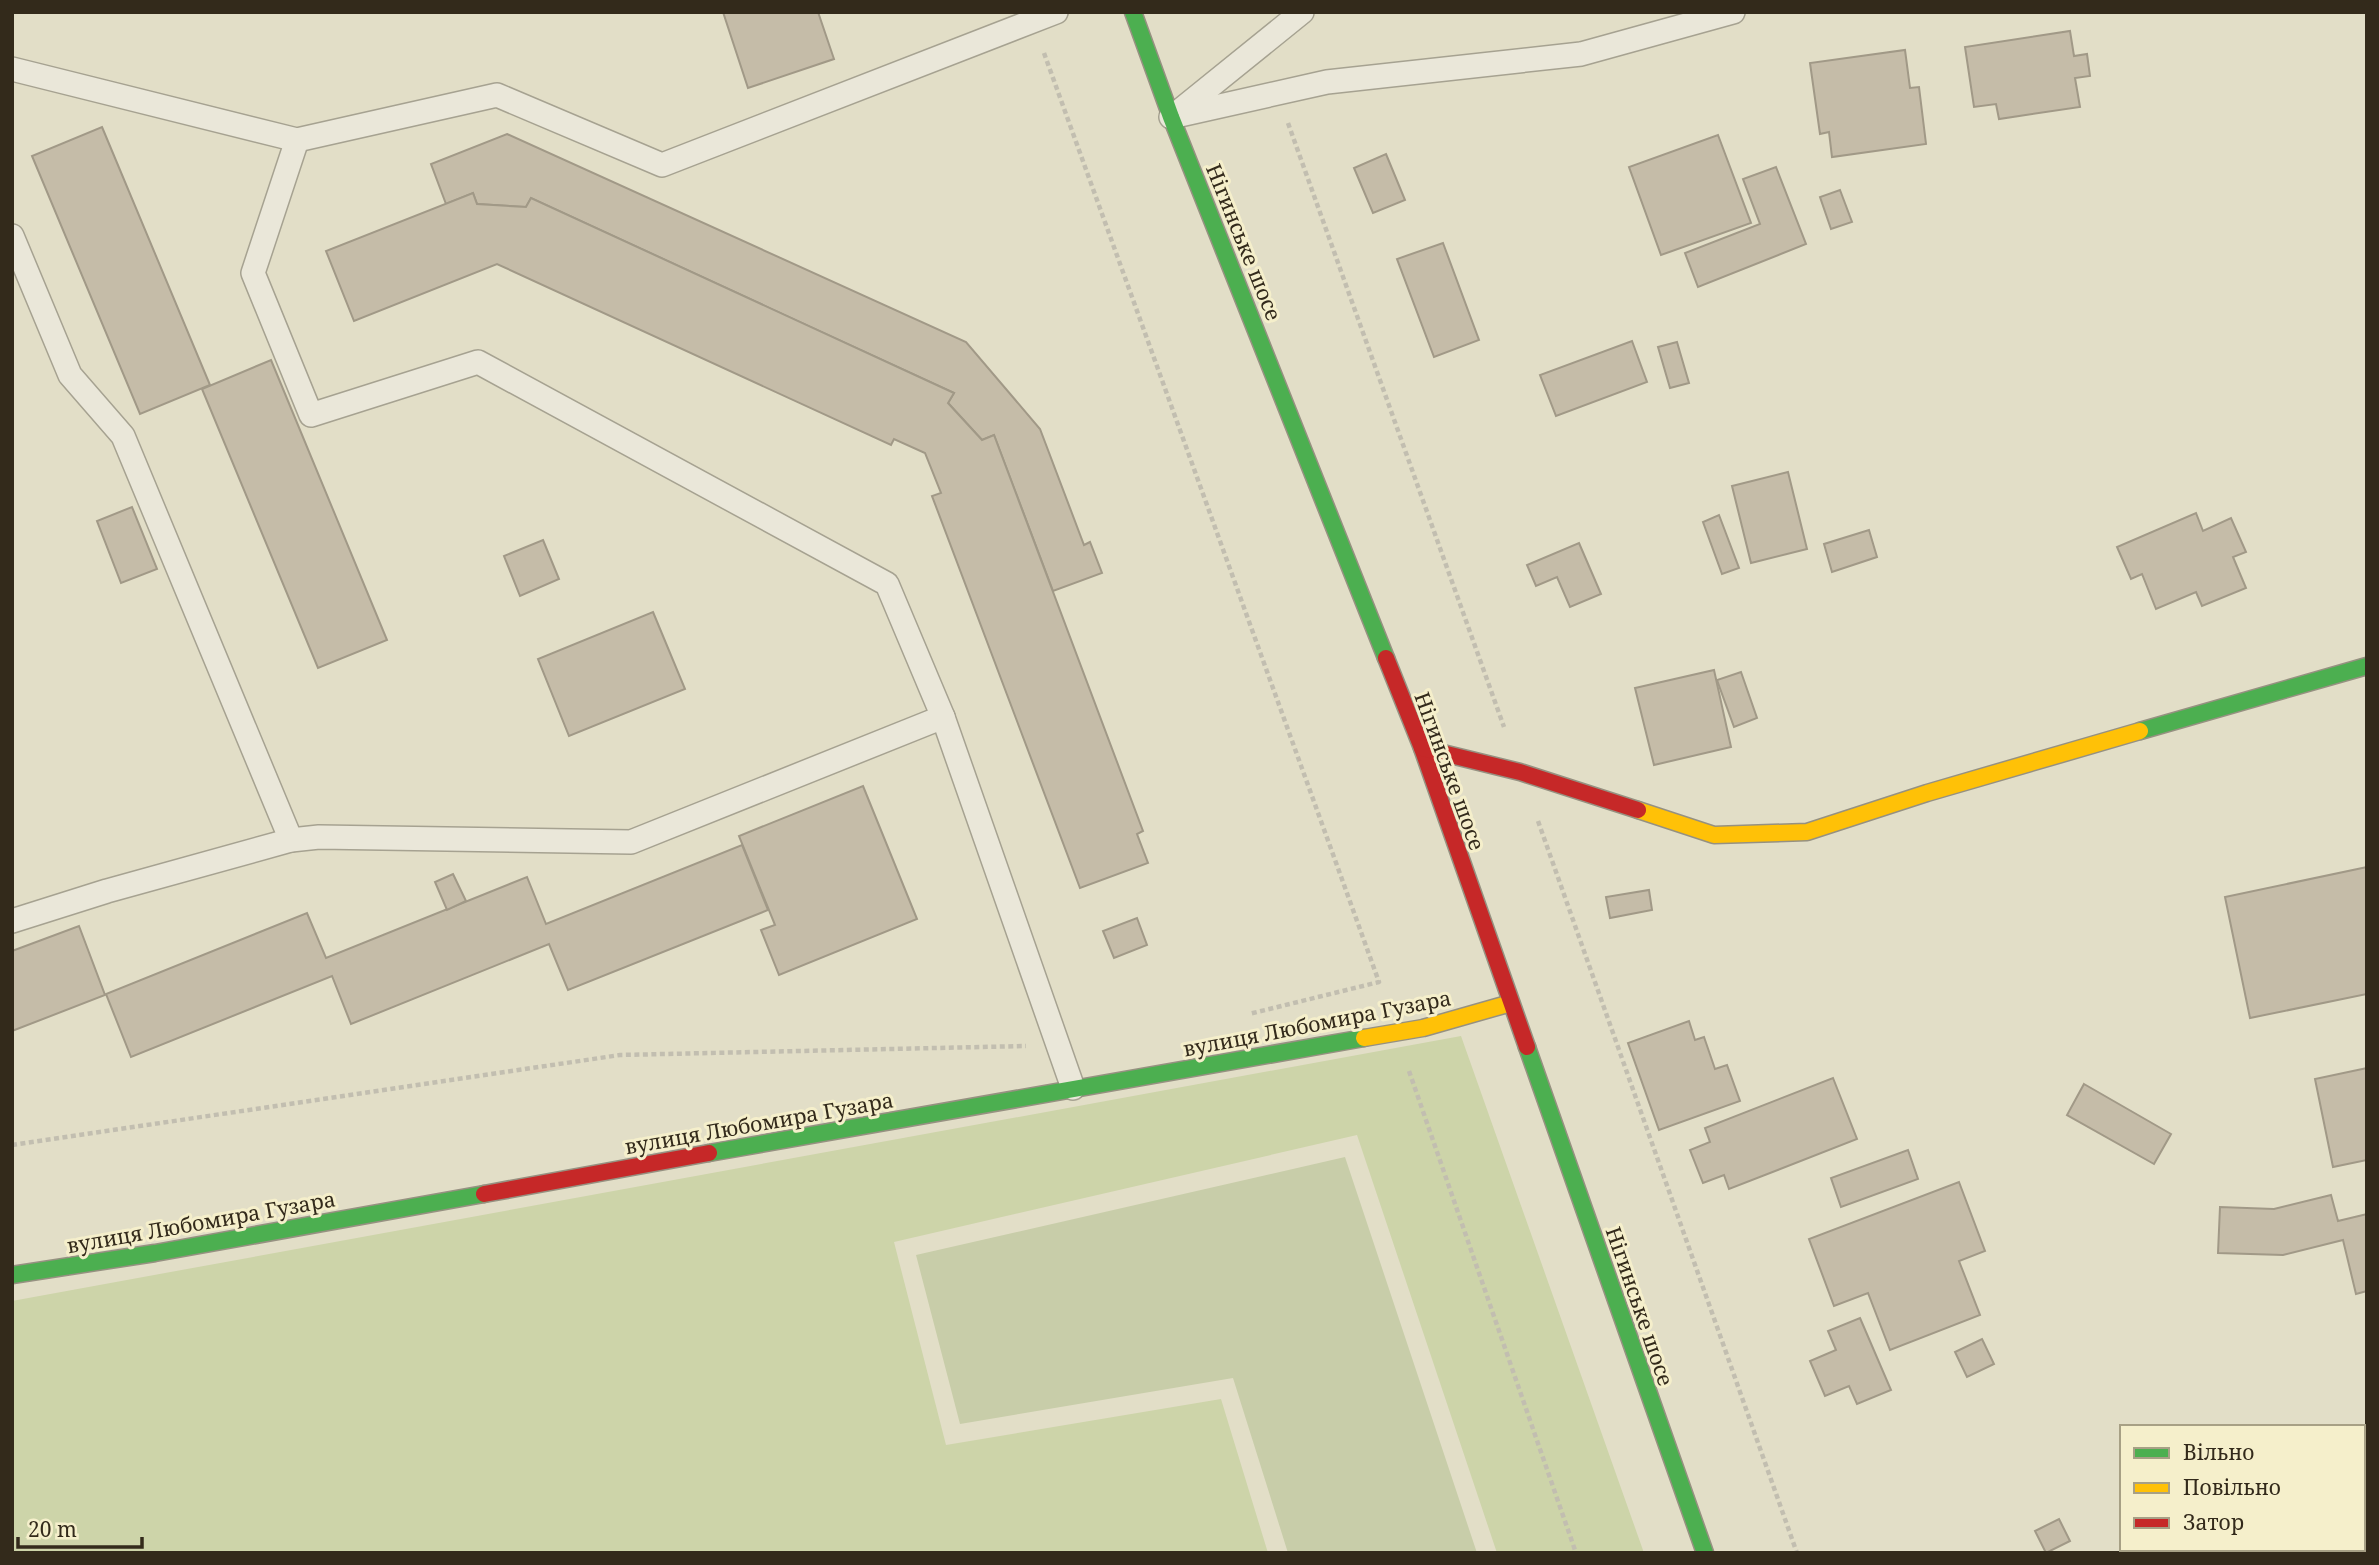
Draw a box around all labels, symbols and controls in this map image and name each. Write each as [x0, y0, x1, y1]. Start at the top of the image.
street label: Нігинське шосе [1200, 160, 1288, 324]
street label: Нігинське шосе [1408, 688, 1492, 854]
street label: вулиця Любомира Гузара [1181, 983, 1453, 1063]
street label: вулиця Любомира Гузара [622, 1086, 896, 1160]
street label: вулиця Любомира Гузара [64, 1185, 338, 1259]
street label: Нігинське шосе [1600, 1223, 1680, 1389]
legend [2120, 1425, 2365, 1551]
text: Вільно [2183, 1438, 2254, 1466]
text: Повільно [2183, 1473, 2281, 1501]
scale bar [18, 1506, 142, 1550]
text: Затор [2183, 1508, 2244, 1536]
text: 20 m [28, 1515, 77, 1543]

